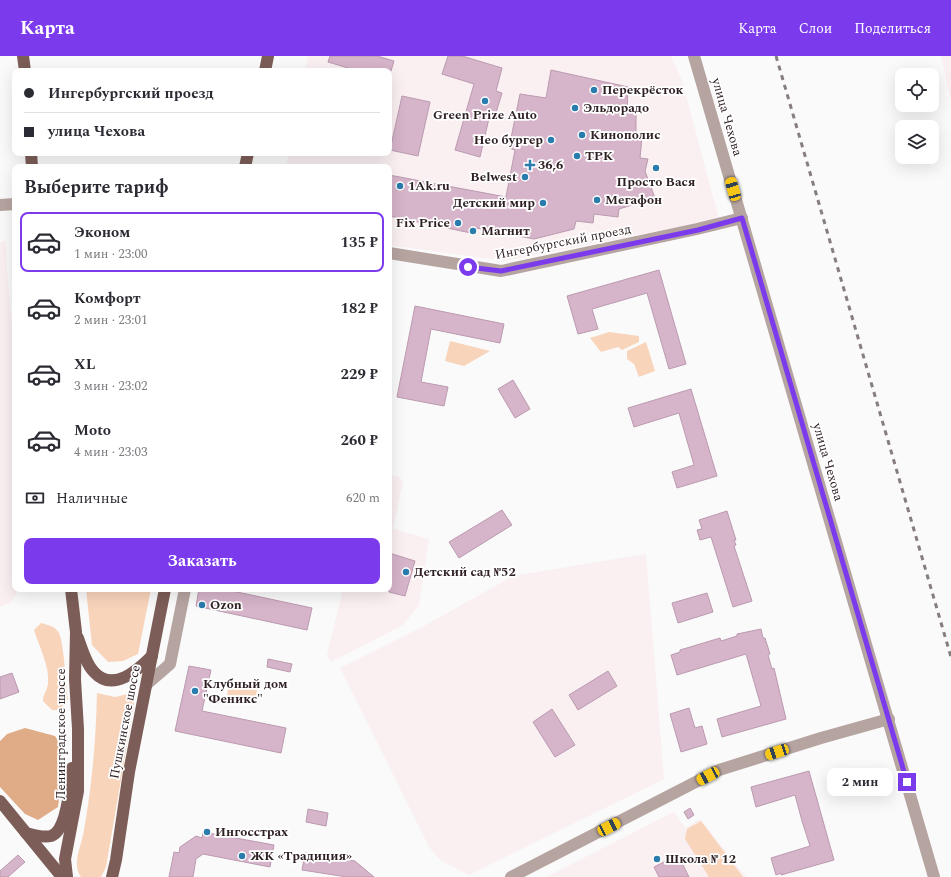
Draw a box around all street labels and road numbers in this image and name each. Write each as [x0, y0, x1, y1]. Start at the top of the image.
street label: улица Чехова [706, 75, 748, 159]
street label: Ингербургский проезд [493, 219, 633, 265]
street label: улица Чехова [807, 420, 849, 504]
street label: Пушкинское шоссе [104, 663, 146, 781]
street label: Ленинградское шоссе [51, 668, 71, 800]

